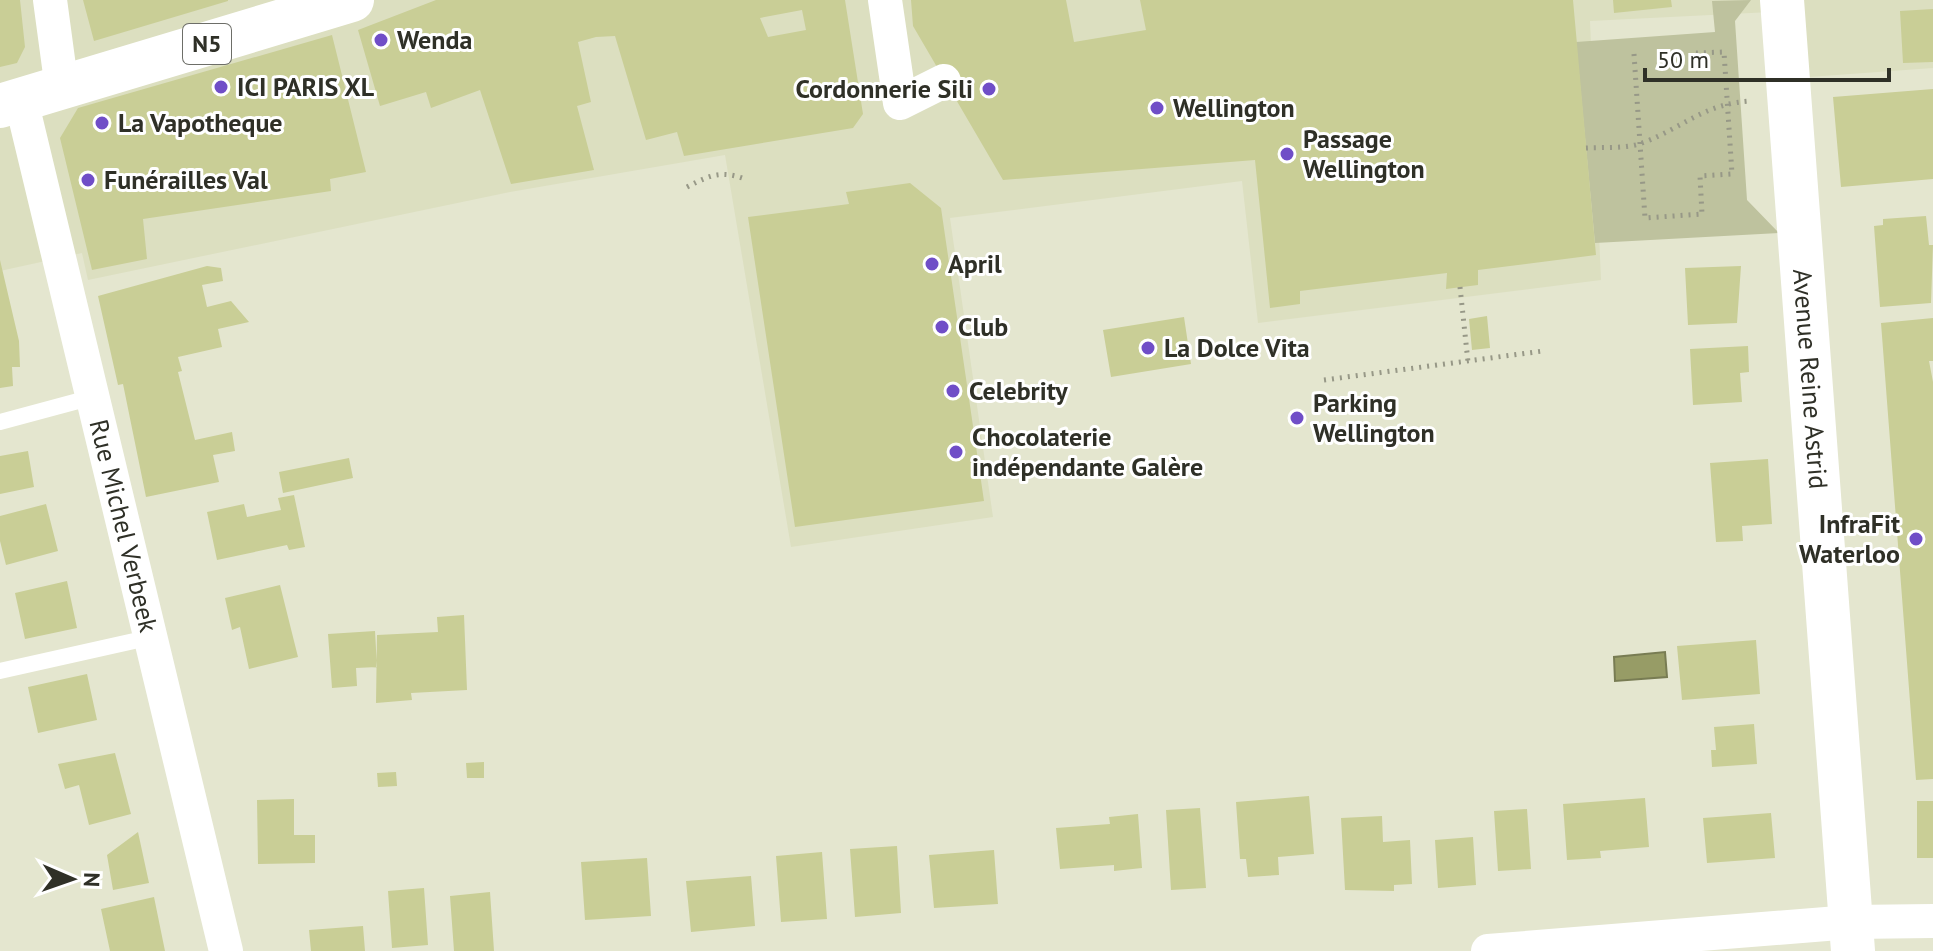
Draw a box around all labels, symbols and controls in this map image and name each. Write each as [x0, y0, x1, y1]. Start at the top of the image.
place label: Wenda [397, 23, 472, 56]
road number: N5 [183, 24, 231, 64]
marker: Wenda [372, 31, 390, 49]
scale bar [1645, 32, 1889, 82]
text: 50 m [1657, 44, 1709, 75]
place label: ICI PARIS XL [237, 70, 375, 103]
place label: Cordonnerie Sili [795, 72, 973, 105]
marker: ICI PARIS XL [212, 78, 230, 96]
marker: Cordonnerie Sili [980, 80, 998, 98]
place label: Wellington [1173, 91, 1295, 124]
marker: Wellington [1148, 99, 1166, 117]
place label: La Vapotheque [118, 106, 283, 139]
marker: La Vapotheque [93, 114, 111, 132]
place label: Passage Wellington [1303, 122, 1425, 185]
marker: Passage Wellington [1278, 145, 1296, 163]
place label: Funérailles Val [104, 163, 268, 196]
marker: Funérailles Val [79, 171, 97, 189]
place label: April [948, 247, 1002, 280]
marker: April [923, 255, 941, 273]
street label: Avenue Reine Astrid [1786, 267, 1835, 490]
place label: Club [958, 310, 1008, 343]
marker: Club [933, 318, 951, 336]
place label: La Dolce Vita [1164, 331, 1310, 364]
marker: La Dolce Vita [1139, 339, 1157, 357]
place label: Celebrity [969, 374, 1068, 407]
marker: Celebrity [944, 382, 962, 400]
place label: Parking Wellington [1313, 386, 1435, 449]
marker: Parking Wellington [1288, 409, 1306, 427]
street label: Rue Michel Verbeek [83, 416, 166, 636]
place label: Chocolaterie indépendante Galère [972, 420, 1203, 483]
marker: Chocolaterie indépendante Galère [947, 443, 965, 461]
place label: InfraFit Waterloo [1799, 507, 1900, 570]
marker: InfraFit Waterloo [1907, 530, 1925, 548]
north arrow [32, 839, 112, 919]
text: N [78, 872, 106, 887]

